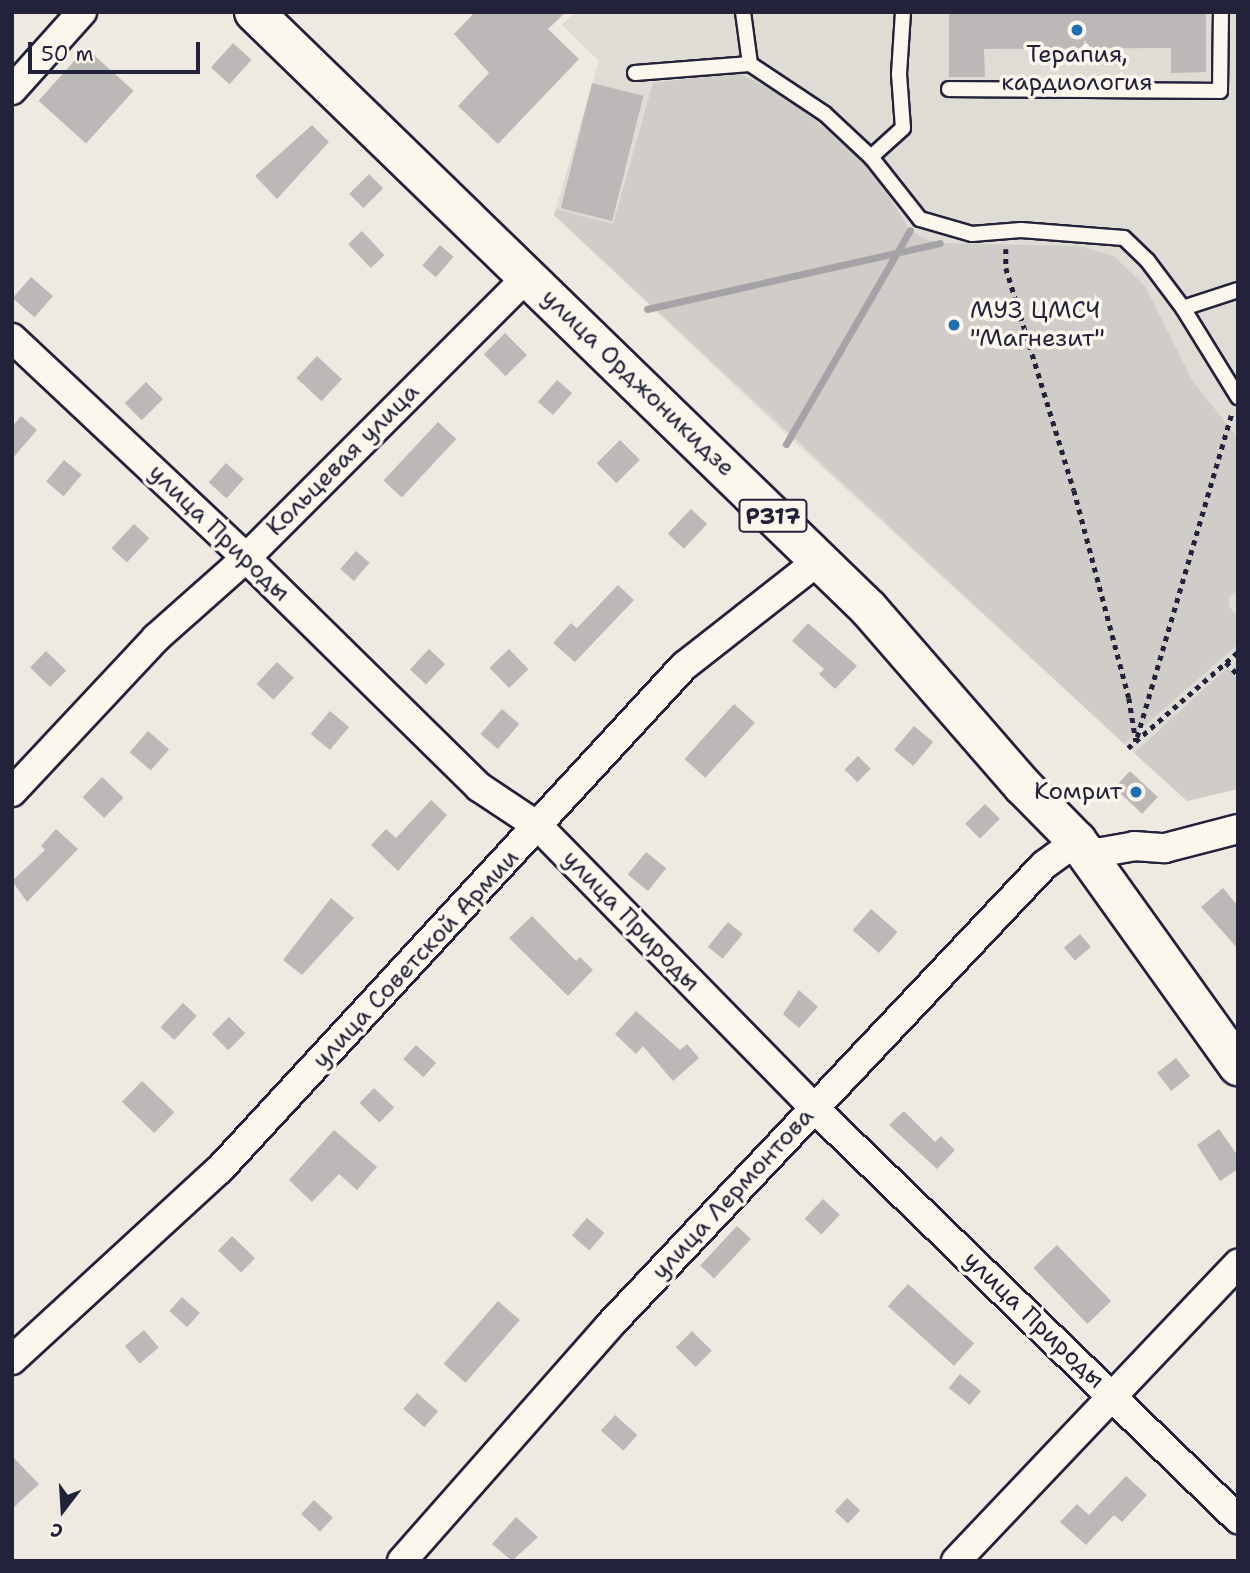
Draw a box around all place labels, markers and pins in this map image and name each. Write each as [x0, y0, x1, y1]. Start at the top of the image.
marker: Терапия, кардиология [1069, 22, 1085, 38]
place label: Терапия, кардиология [1001, 41, 1153, 97]
place label: МУЗ ЦМСЧ "Магнезит" [970, 297, 1105, 353]
marker: МУЗ ЦМСЧ "Магнезит" [944, 315, 964, 335]
place label: Комрит [1034, 778, 1122, 806]
marker: Комрит [1128, 784, 1144, 800]

